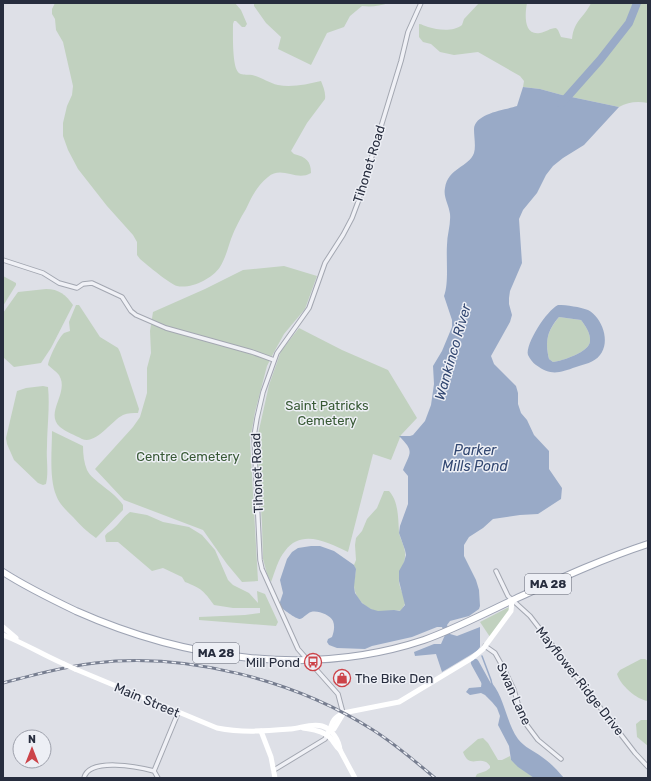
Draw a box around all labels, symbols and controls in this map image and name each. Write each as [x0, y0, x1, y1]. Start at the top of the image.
street label: Tihonet Road [350, 123, 388, 205]
water label: Wankinco River [431, 301, 475, 402]
park label: Saint Patricks Cemetery [285, 398, 369, 428]
street label: Tihonet Road [248, 433, 266, 513]
water label: Parker Mills Pond [442, 442, 509, 475]
park label: Centre Cemetery [136, 449, 240, 464]
road number: MA 28 [525, 574, 571, 594]
street label: Mayflower Ridge Drive [532, 624, 627, 739]
road number: MA 28 [193, 643, 239, 663]
bus stop icon: Mill Pond [303, 652, 323, 672]
place label: Mill Pond [246, 655, 300, 670]
street label: Swan Lane [494, 661, 534, 727]
shop icon: The Bike Den [332, 668, 352, 688]
place label: The Bike Den [355, 671, 433, 686]
street label: Main Street [112, 680, 182, 720]
north arrow [12, 729, 52, 769]
text: N [28, 733, 36, 746]

